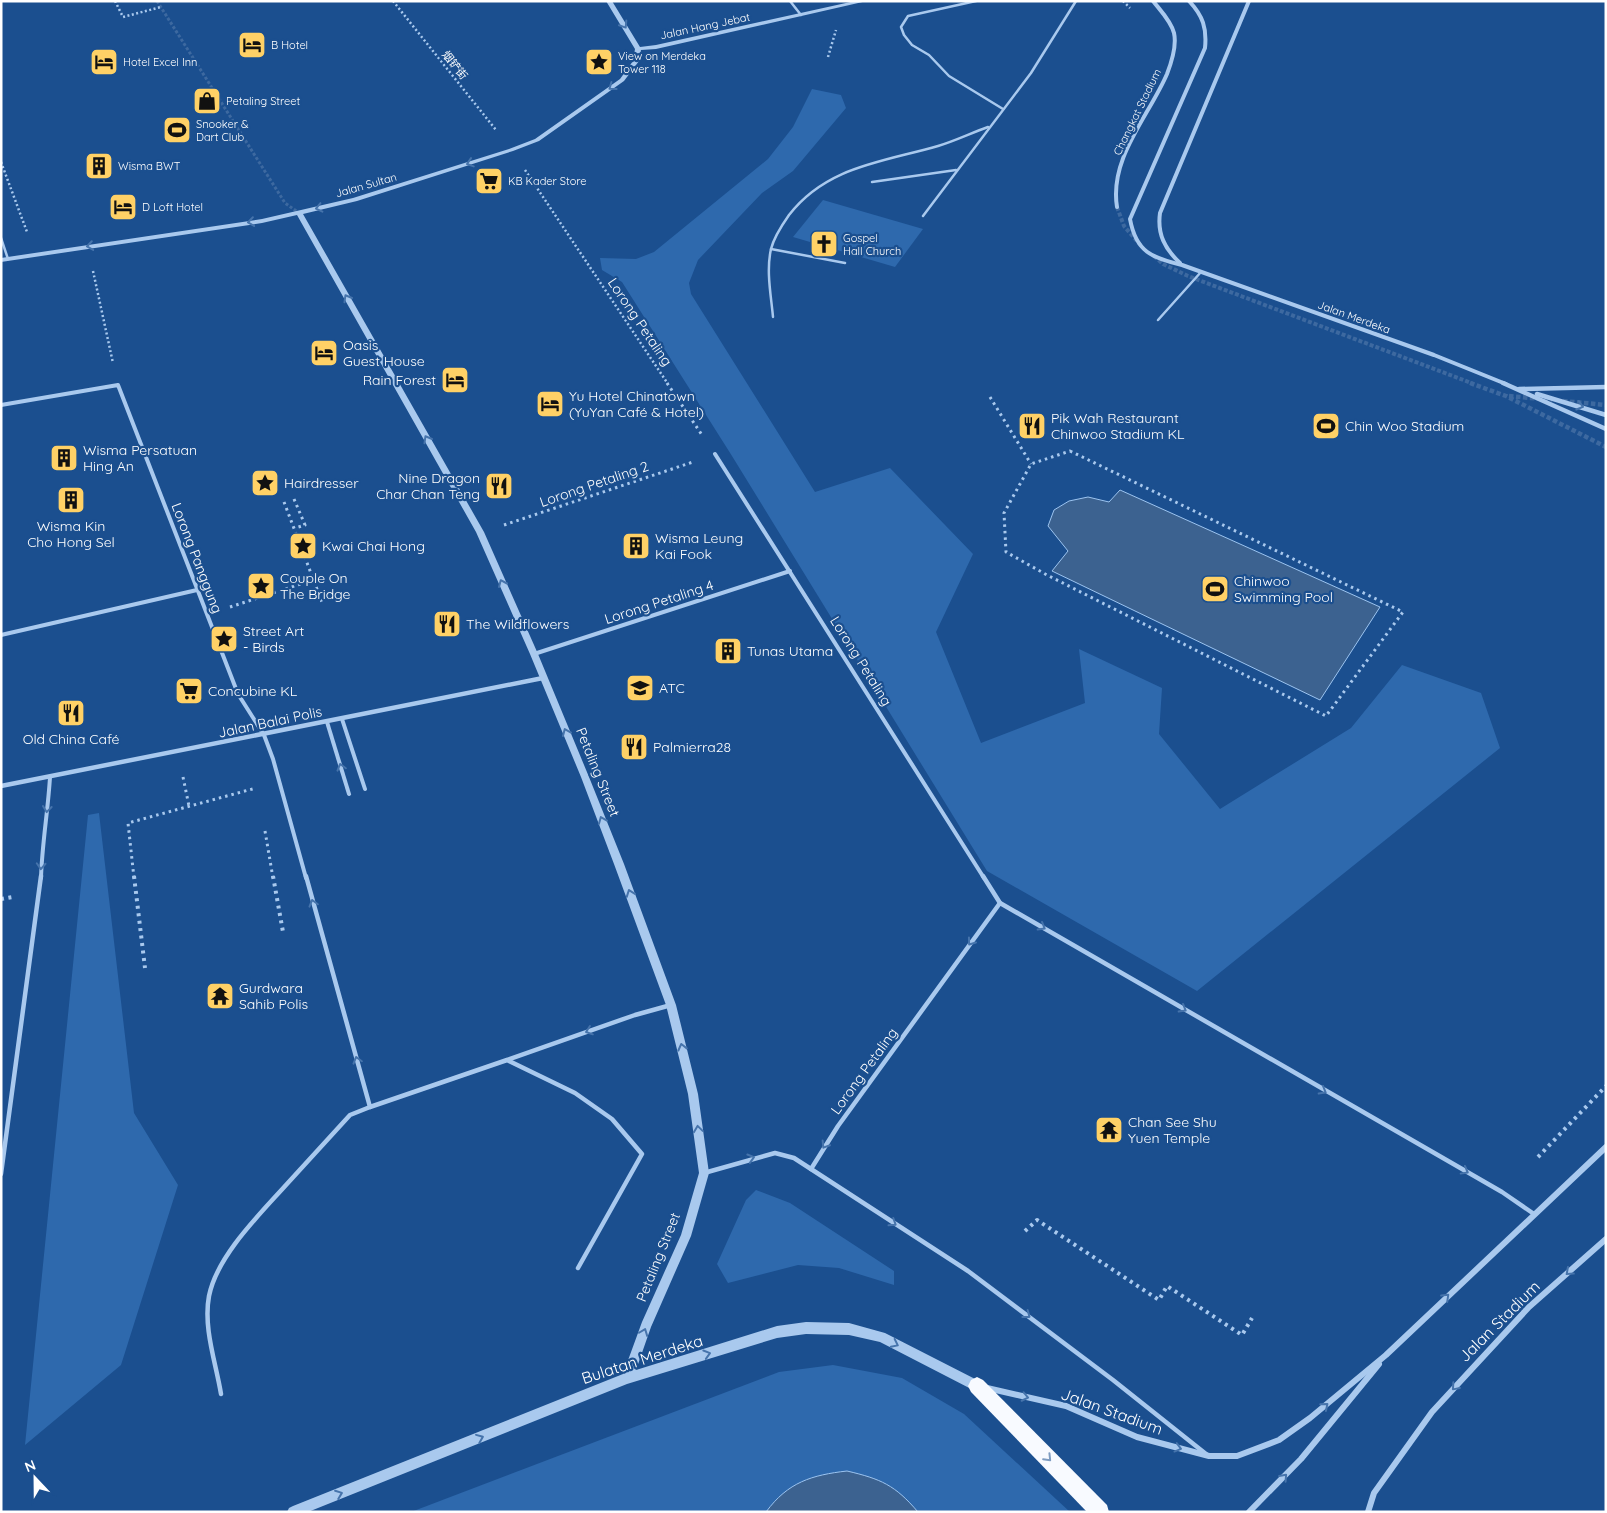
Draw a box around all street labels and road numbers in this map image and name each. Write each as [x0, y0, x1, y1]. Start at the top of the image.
street label: Jalan Hang Jebat [659, 10, 752, 42]
street label: 烟铲街 [439, 48, 471, 82]
street label: Changkat Stadium [1110, 66, 1164, 158]
street label: Jalan Sultan [334, 170, 398, 200]
street label: Lorong Petaling [604, 274, 676, 370]
street label: Jalan Merdeka [1316, 297, 1392, 337]
street label: Lorong Petaling 2 [537, 457, 651, 511]
street label: Lorong Panggung [168, 500, 226, 616]
street label: Lorong Petaling 4 [602, 576, 716, 628]
street label: Lorong Petaling [826, 613, 896, 709]
street label: Jalan Balai Polis [216, 702, 324, 742]
street label: Petaling Street [572, 725, 624, 819]
street label: Lorong Petaling [827, 1024, 901, 1118]
street label: Petaling Street [632, 1210, 684, 1304]
street label: Jalan Stadium [1454, 1276, 1544, 1366]
street label: Bulatan Merdeka [579, 1330, 705, 1388]
street label: Jalan Stadium [1058, 1383, 1166, 1439]

